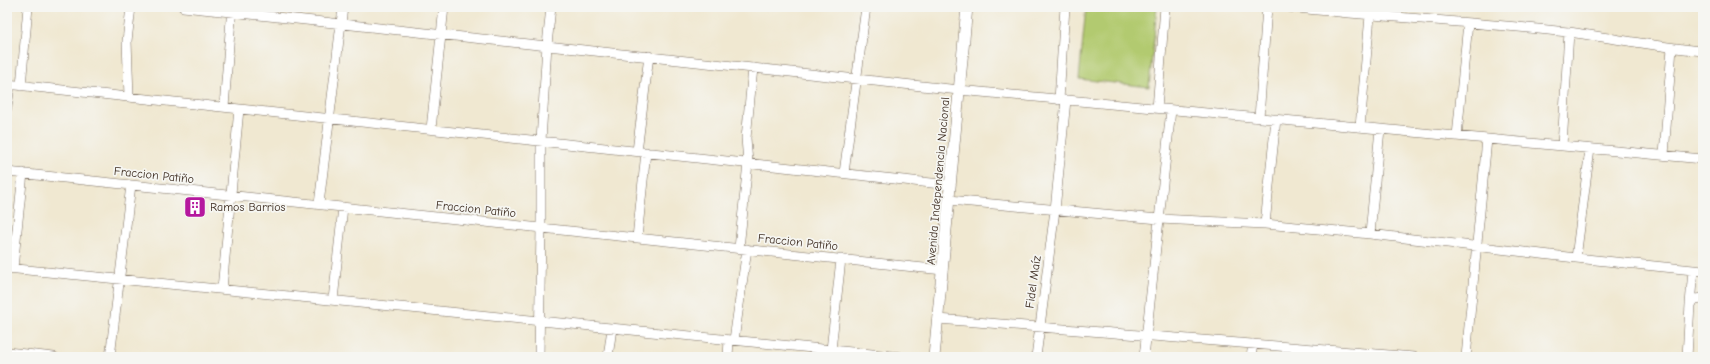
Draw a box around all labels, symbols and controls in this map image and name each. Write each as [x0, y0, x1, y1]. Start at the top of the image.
street label: Avenida Independencia Nacional [924, 96, 952, 266]
street label: Fraccion Patiño [113, 164, 195, 186]
building icon: Ramos Barrios [182, 194, 208, 220]
street label: Fraccion Patiño [435, 198, 517, 220]
place label: Ramos Barrios [210, 200, 286, 214]
street label: Fraccion Patiño [757, 231, 839, 253]
street label: Fidel Maíz [1022, 254, 1044, 309]

